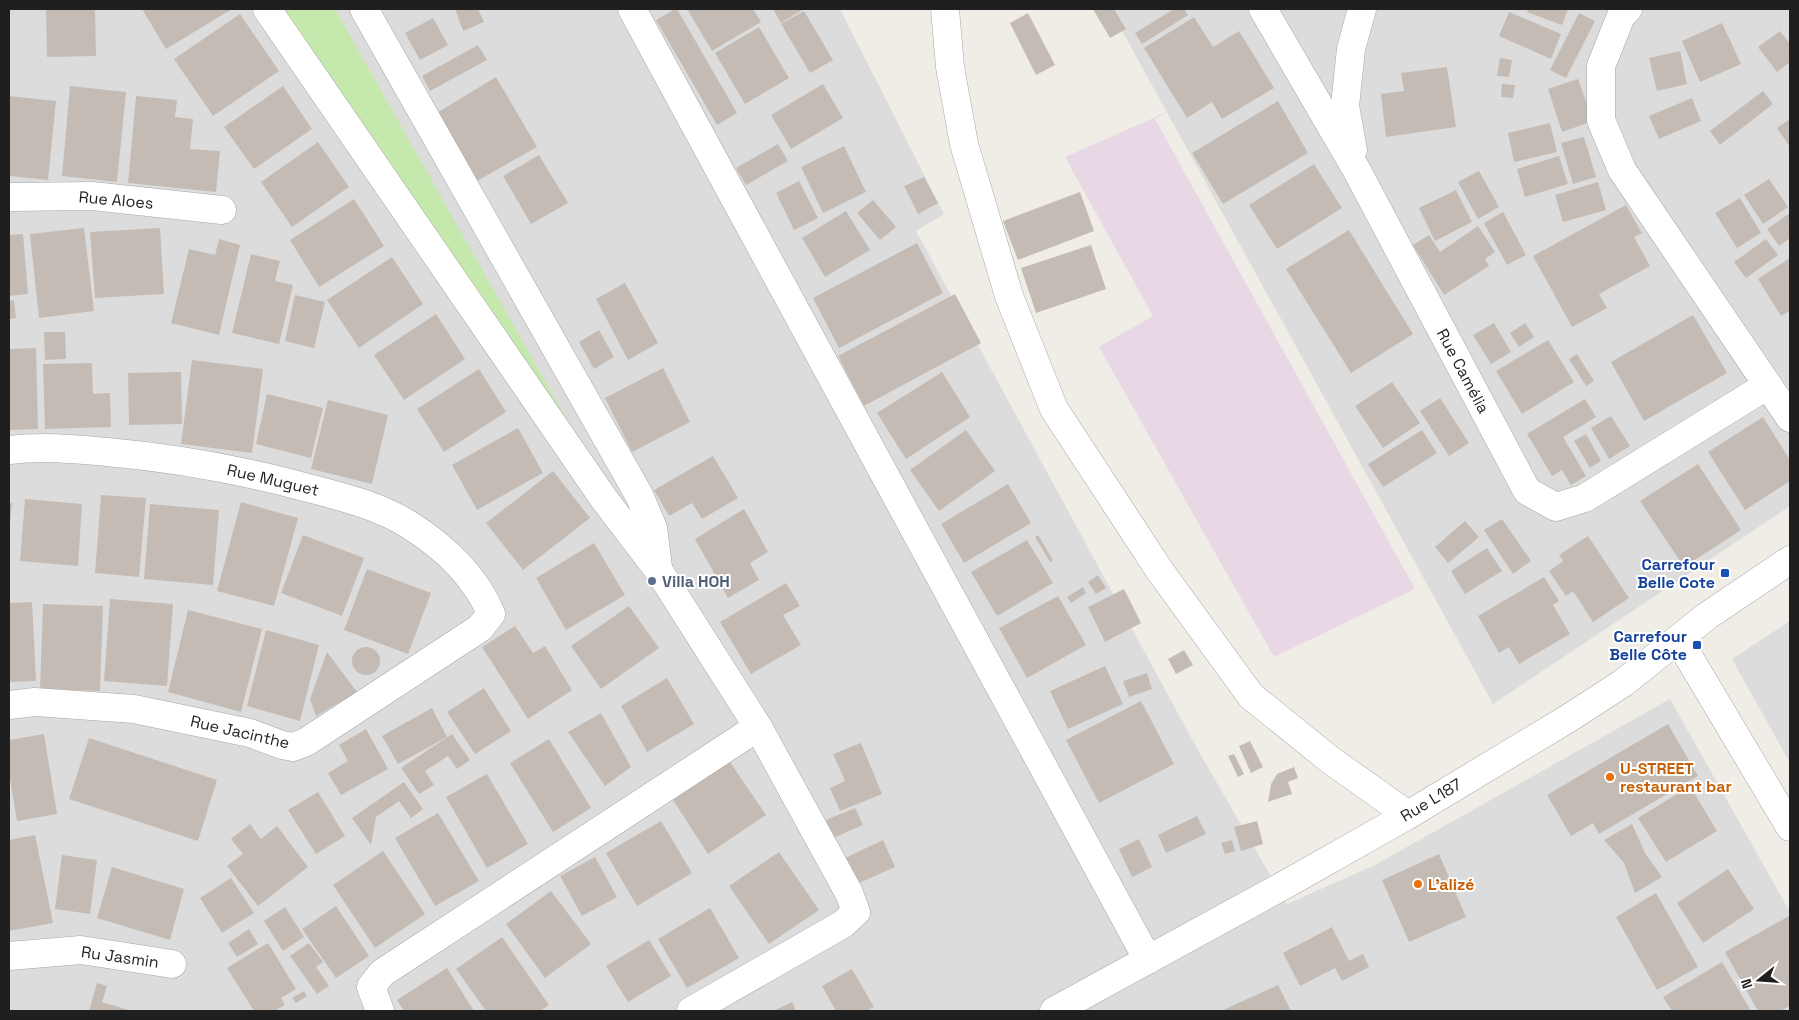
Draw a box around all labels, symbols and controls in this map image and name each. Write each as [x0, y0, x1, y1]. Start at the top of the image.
street label: Rue Aloes [78, 186, 154, 214]
street label: Rue Camélia [1432, 325, 1494, 417]
street label: Rue Muguet [225, 459, 321, 501]
place label: Carrefour Belle Cote [1637, 554, 1715, 593]
marker: Carrefour Belle Cote [1719, 567, 1731, 579]
place label: Villa HOH [662, 571, 730, 592]
marker: Villa HOH [646, 575, 658, 587]
place label: Carrefour Belle Côte [1609, 626, 1687, 665]
marker: Carrefour Belle Côte [1691, 639, 1703, 651]
street label: Rue Jacinthe [188, 710, 292, 754]
place label: U-STREET restaurant bar [1620, 758, 1732, 797]
marker: U-STREET restaurant bar [1604, 771, 1616, 783]
street label: Rue L187 [1397, 774, 1465, 826]
place label: L'alizé [1428, 874, 1475, 895]
marker: L'alizé [1412, 878, 1424, 890]
street label: Ru Jasmin [80, 941, 160, 973]
north arrow [1734, 955, 1784, 1005]
text: N [1737, 977, 1757, 991]

